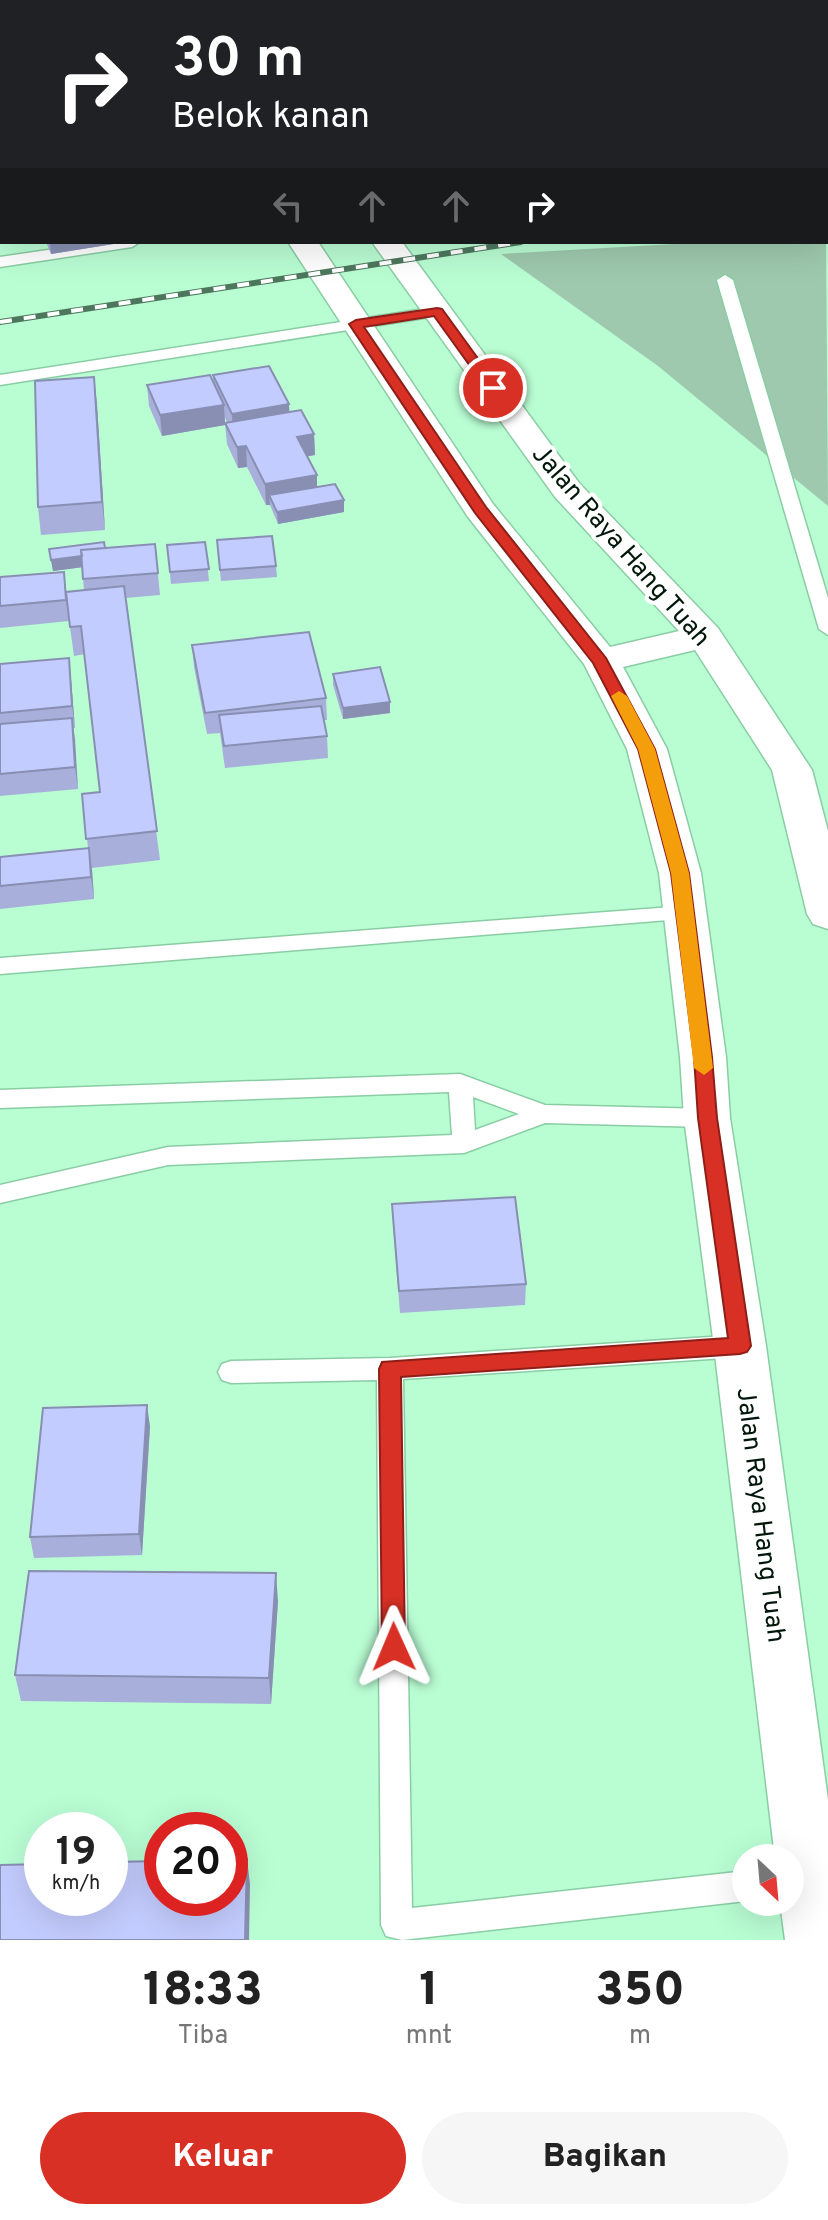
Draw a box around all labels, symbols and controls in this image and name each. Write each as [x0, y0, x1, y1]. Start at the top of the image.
text: 30 m [172, 26, 305, 96]
icon: right [40, 32, 144, 136]
text: Belok kanan [172, 95, 370, 141]
icon: left [266, 184, 310, 228]
icon: ahead [350, 184, 394, 228]
icon: ahead [434, 184, 478, 228]
icon: right [518, 184, 562, 228]
pin [459, 354, 527, 422]
icon: arrive [471, 366, 515, 410]
street label: Jalan Raya Hang Tuah [524, 439, 717, 654]
street label: Jalan Raya Hang Tuah [728, 1386, 792, 1645]
position arrow [352, 1605, 436, 1689]
speed limit sign: 20 [144, 1812, 248, 1916]
text: 19 [56, 1829, 96, 1879]
north arrow [732, 1844, 804, 1916]
map controls [732, 1844, 804, 1916]
text: km/h [52, 1871, 100, 1897]
text: 18:33 [143, 1962, 263, 2022]
text: 1 [419, 1962, 439, 2022]
text: 350 [595, 1962, 685, 2022]
text: Tiba [178, 2020, 228, 2053]
text: mnt [406, 2020, 452, 2053]
text: m [629, 2020, 651, 2053]
button: Keluar [40, 2112, 406, 2204]
button: Bagikan [422, 2112, 788, 2204]

